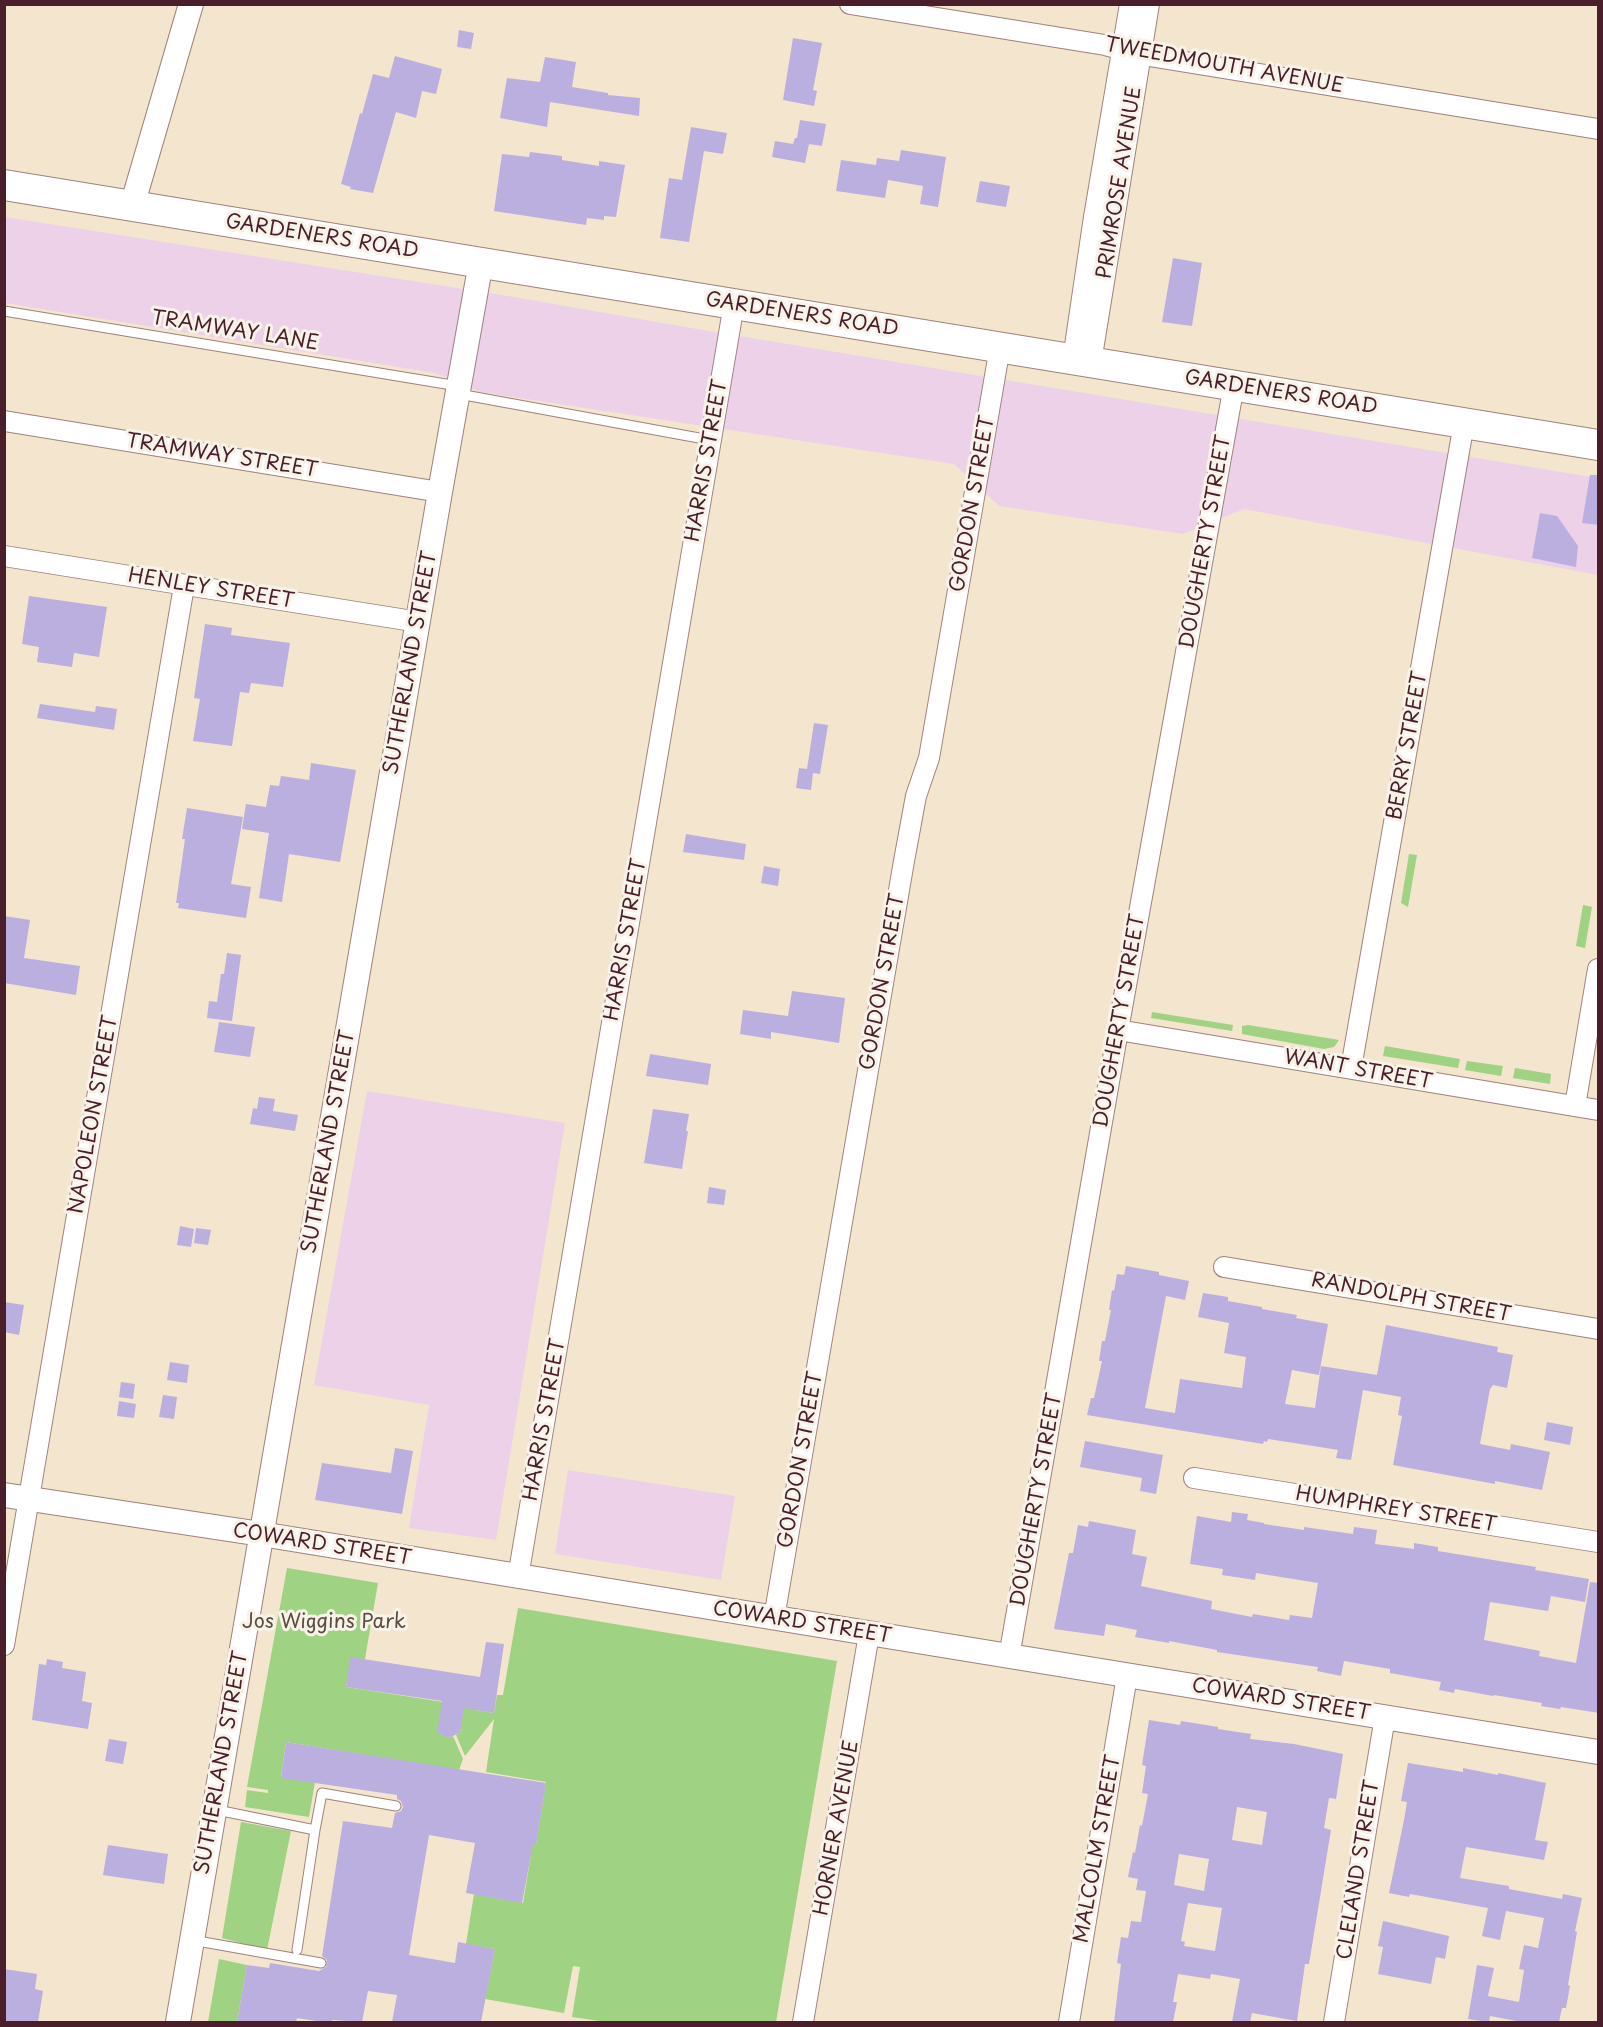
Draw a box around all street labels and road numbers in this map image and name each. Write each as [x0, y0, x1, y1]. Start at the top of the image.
street label: TWEEDMOUTH AVENUE [1103, 33, 1345, 99]
street label: PRIMROSE AVENUE [1093, 85, 1147, 281]
street label: GARDENERS ROAD [224, 210, 420, 264]
street label: GARDENERS ROAD [704, 288, 900, 342]
street label: TRAMWAY LANE [150, 306, 320, 356]
street label: GARDENERS ROAD [1183, 366, 1379, 420]
street label: HARRIS STREET [681, 378, 733, 544]
street label: GORDON STREET [946, 414, 1000, 594]
street label: TRAMWAY STREET [124, 429, 320, 483]
street label: DOUGHERTY STREET [1175, 433, 1237, 651]
street label: SUTHERLAND STREET [380, 549, 442, 777]
street label: HENLEY STREET [126, 564, 296, 614]
street label: BERRY STREET [1383, 670, 1433, 822]
street label: HARRIS STREET [600, 857, 652, 1023]
street label: GORDON STREET [856, 892, 910, 1072]
street label: DOUGHERTY STREET [1089, 912, 1151, 1130]
street label: NAPOLEON STREET [65, 1014, 123, 1216]
street label: SUTHERLAND STREET [298, 1028, 360, 1256]
street label: WANT STREET [1282, 1045, 1434, 1095]
street label: RANDOLPH STREET [1309, 1269, 1513, 1327]
street label: HARRIS STREET [519, 1337, 571, 1503]
street label: GORDON STREET [774, 1370, 828, 1550]
street label: DOUGHERTY STREET [1006, 1391, 1068, 1609]
street label: HUMPHREY STREET [1294, 1482, 1498, 1538]
street label: COWARD STREET [231, 1519, 413, 1571]
street label: COWARD STREET [711, 1597, 893, 1649]
street label: SUTHERLAND STREET [191, 1649, 253, 1877]
street label: COWARD STREET [1190, 1674, 1372, 1726]
street label: HORNER AVENUE [810, 1738, 864, 1918]
street label: MALCOLM STREET [1070, 1753, 1126, 1945]
street label: CLELAND STREET [1333, 1779, 1385, 1961]

